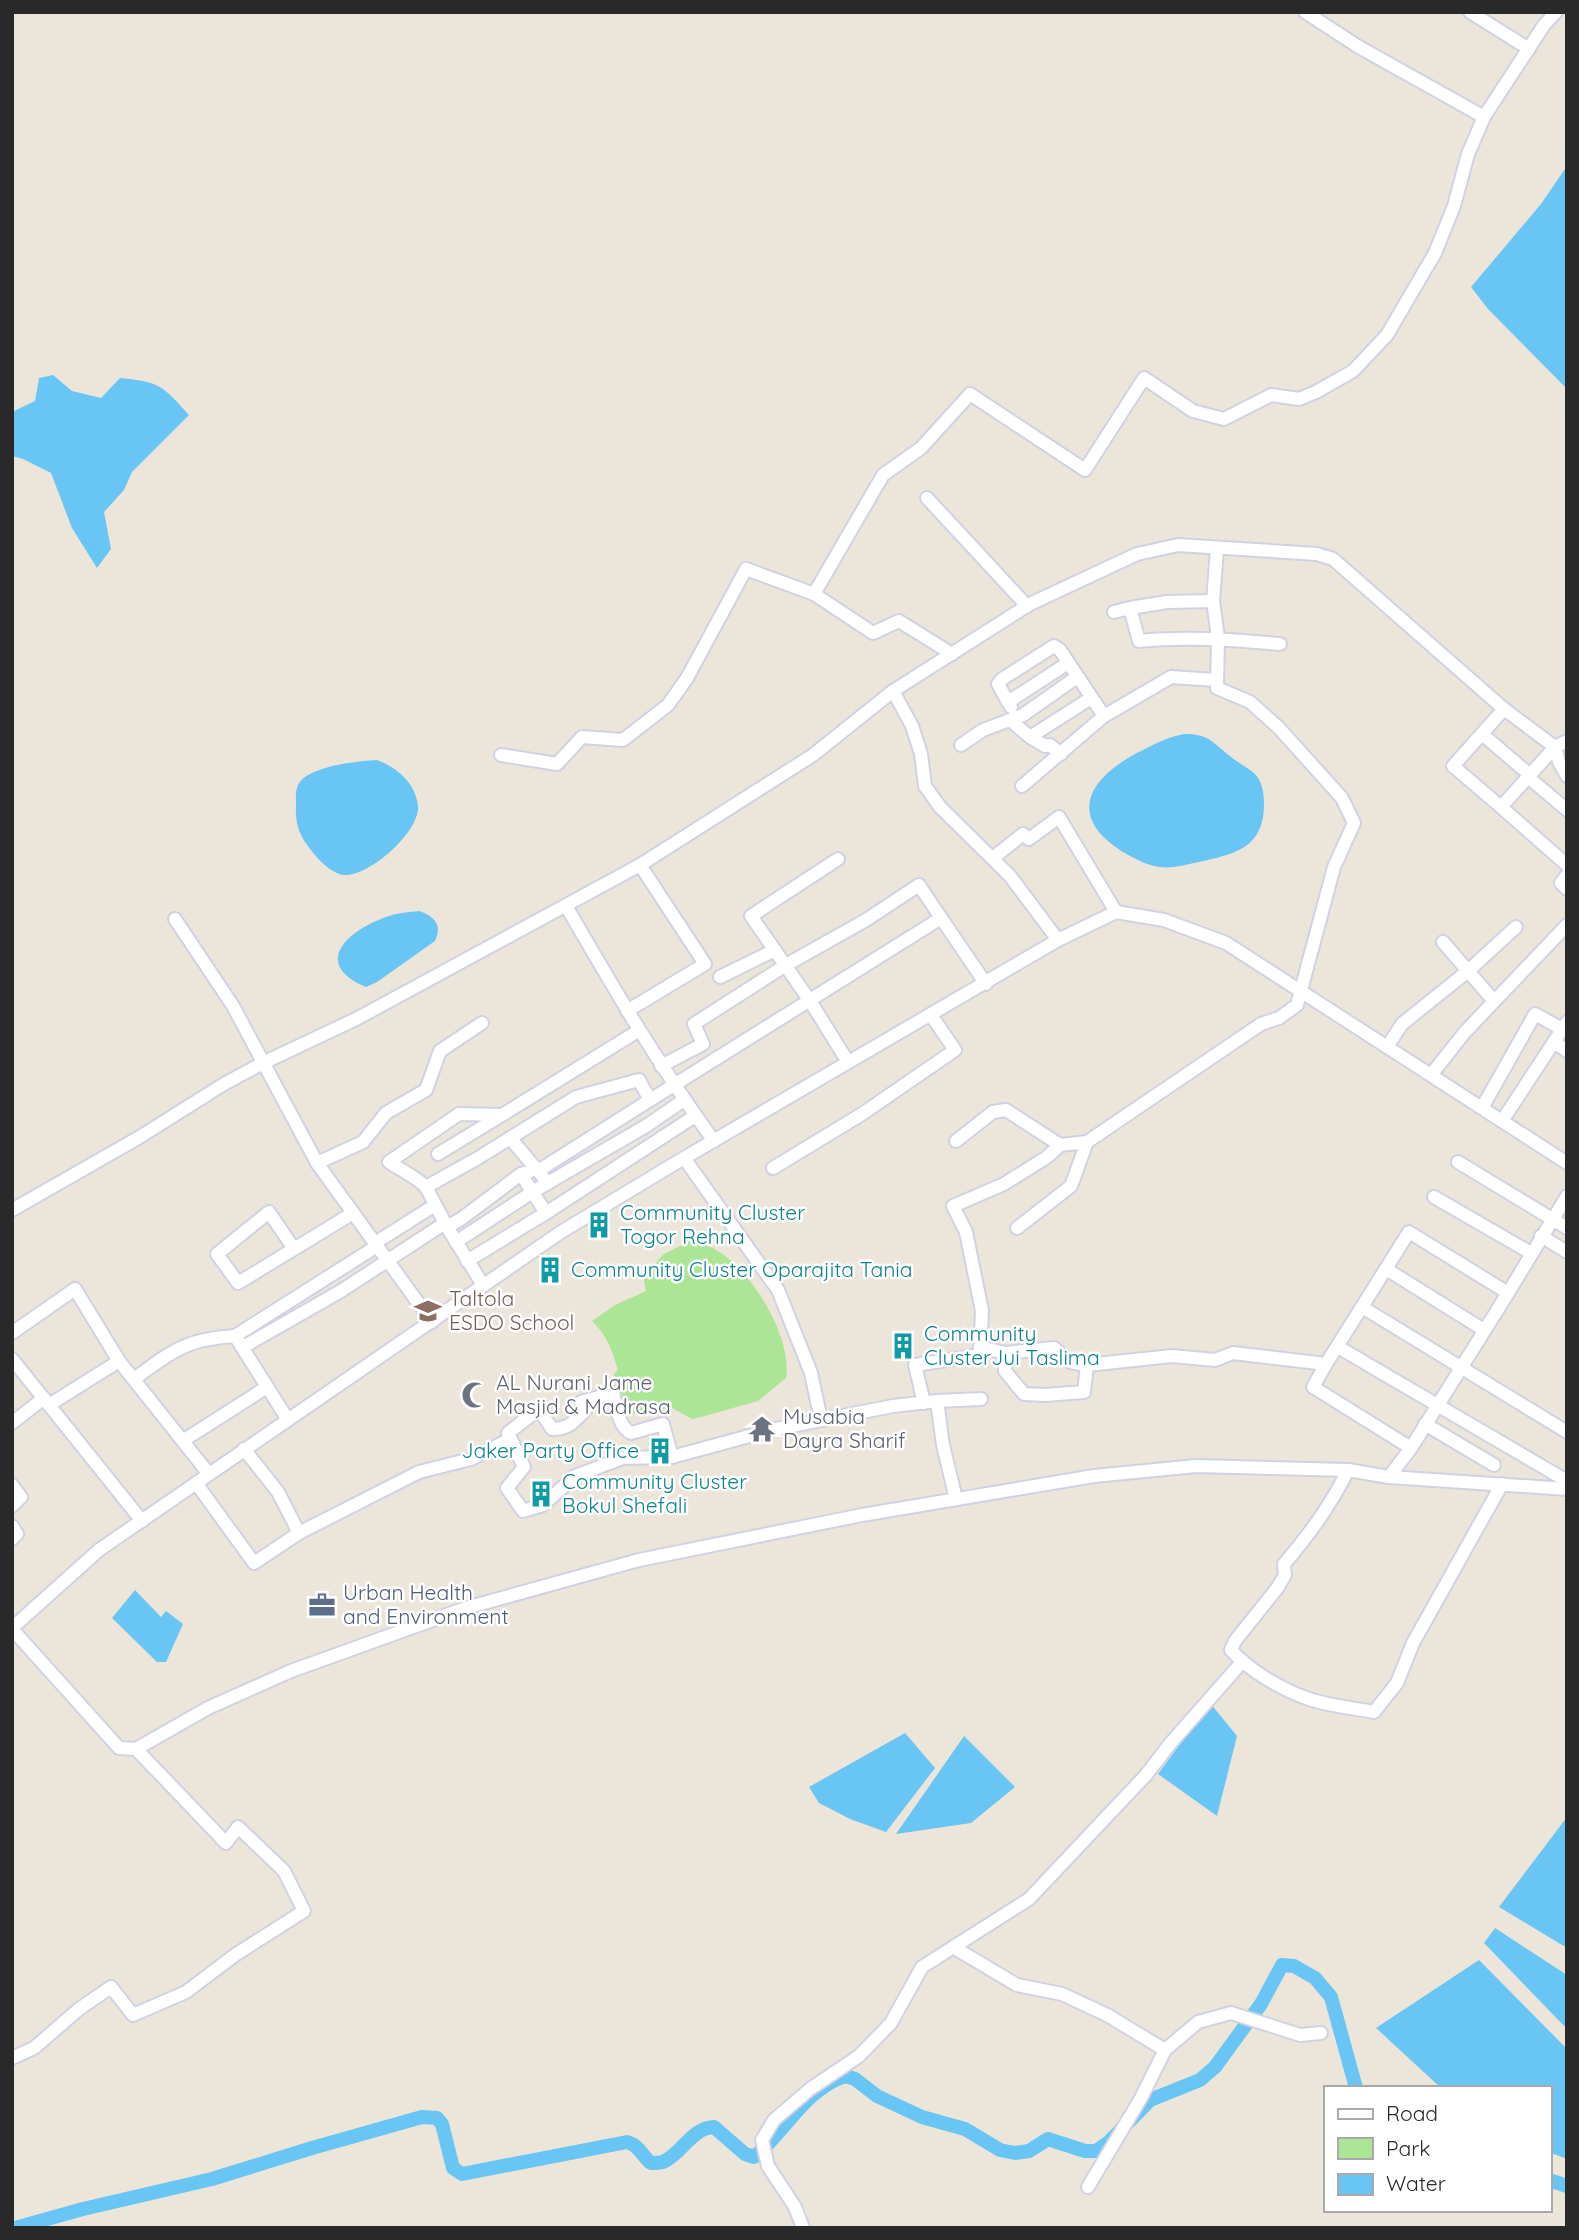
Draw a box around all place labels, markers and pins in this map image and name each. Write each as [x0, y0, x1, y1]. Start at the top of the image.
place label: Community Cluster Togor Rehna [620, 1199, 805, 1249]
building icon: Community Cluster Togor Rehna [584, 1210, 614, 1240]
building icon: Community Cluster Oparajita Tania [535, 1255, 565, 1285]
place label: Community Cluster Oparajita Tania [571, 1256, 913, 1282]
place label: Taltola ESDO School [449, 1285, 574, 1335]
school or university icon: Taltola ESDO School [413, 1296, 443, 1326]
place label: Community ClusterJui Taslima [924, 1320, 1100, 1370]
building icon: Community ClusterJui Taslima [888, 1331, 918, 1361]
place label: AL Nurani Jame Masjid & Madrasa [496, 1369, 671, 1419]
mosque icon: AL Nurani Jame Masjid & Madrasa [460, 1380, 490, 1410]
place label: Musabia Dayra Sharif [783, 1403, 906, 1453]
temple icon: Musabia Dayra Sharif [747, 1414, 777, 1444]
building icon: Jaker Party Office [645, 1436, 675, 1466]
place label: Jaker Party Office [461, 1437, 639, 1463]
place label: Community Cluster Bokul Shefali [562, 1468, 747, 1518]
building icon: Community Cluster Bokul Shefali [526, 1479, 556, 1509]
place label: Urban Health and Environment [343, 1579, 509, 1629]
office icon: Urban Health and Environment [307, 1590, 337, 1620]

